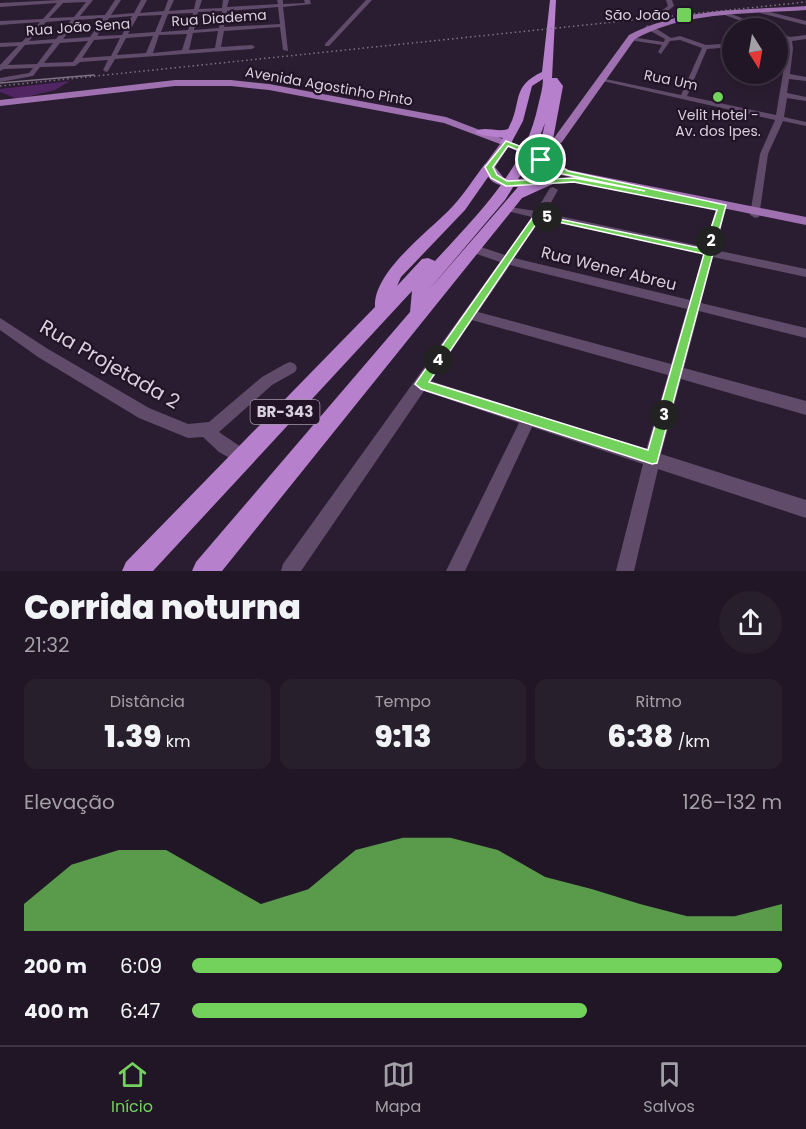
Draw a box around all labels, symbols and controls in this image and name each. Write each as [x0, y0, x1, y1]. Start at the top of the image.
street label: Rua Diadema [171, 5, 267, 31]
place label: São João [605, 5, 670, 25]
marker: São João [675, 6, 693, 24]
street label: Rua João Sena [25, 13, 131, 41]
north arrow [722, 18, 788, 84]
map controls [722, 18, 788, 84]
street label: Avenida Agostinho Pinto [244, 61, 414, 111]
street label: Rua Um [642, 65, 700, 95]
marker: Velit Hotel - Av. dos Ipes. [711, 90, 725, 104]
place label: Velit Hotel - Av. dos Ipes. [675, 105, 761, 141]
pin [515, 134, 566, 185]
icon: arrive [524, 143, 557, 176]
pin: 5 [532, 202, 562, 232]
text: 5 [542, 205, 552, 228]
pin: 2 [696, 226, 726, 256]
text: 2 [706, 229, 716, 252]
street label: Rua Wener Abreu [539, 241, 679, 296]
street label: Rua Projetada 2 [35, 312, 185, 416]
pin: 4 [423, 345, 453, 375]
text: 4 [433, 348, 443, 371]
road number: BR-343 [250, 400, 320, 424]
pin: 3 [649, 400, 679, 430]
text: 3 [659, 403, 669, 426]
text: Corrida noturna [24, 584, 301, 631]
button: share [719, 591, 782, 654]
text: 21:32 [24, 631, 69, 659]
text: Distância [110, 690, 185, 713]
text: Tempo [375, 690, 431, 713]
text: Ritmo [636, 690, 682, 713]
text: 1.39 [104, 715, 161, 758]
text: 9:13 [374, 715, 432, 758]
text: 6:38 [607, 715, 673, 758]
text: km [161, 730, 190, 753]
text: /km [673, 730, 710, 753]
text: Elevação [24, 788, 115, 816]
text: 126–132 m [682, 788, 782, 816]
text: 200 m [24, 952, 87, 980]
text: 6:09 [120, 952, 162, 980]
text: 400 m [24, 997, 89, 1025]
text: 6:47 [120, 997, 160, 1025]
tab: Início [111, 1058, 153, 1119]
tab: Mapa [375, 1058, 421, 1119]
tab: Salvos [643, 1058, 695, 1119]

